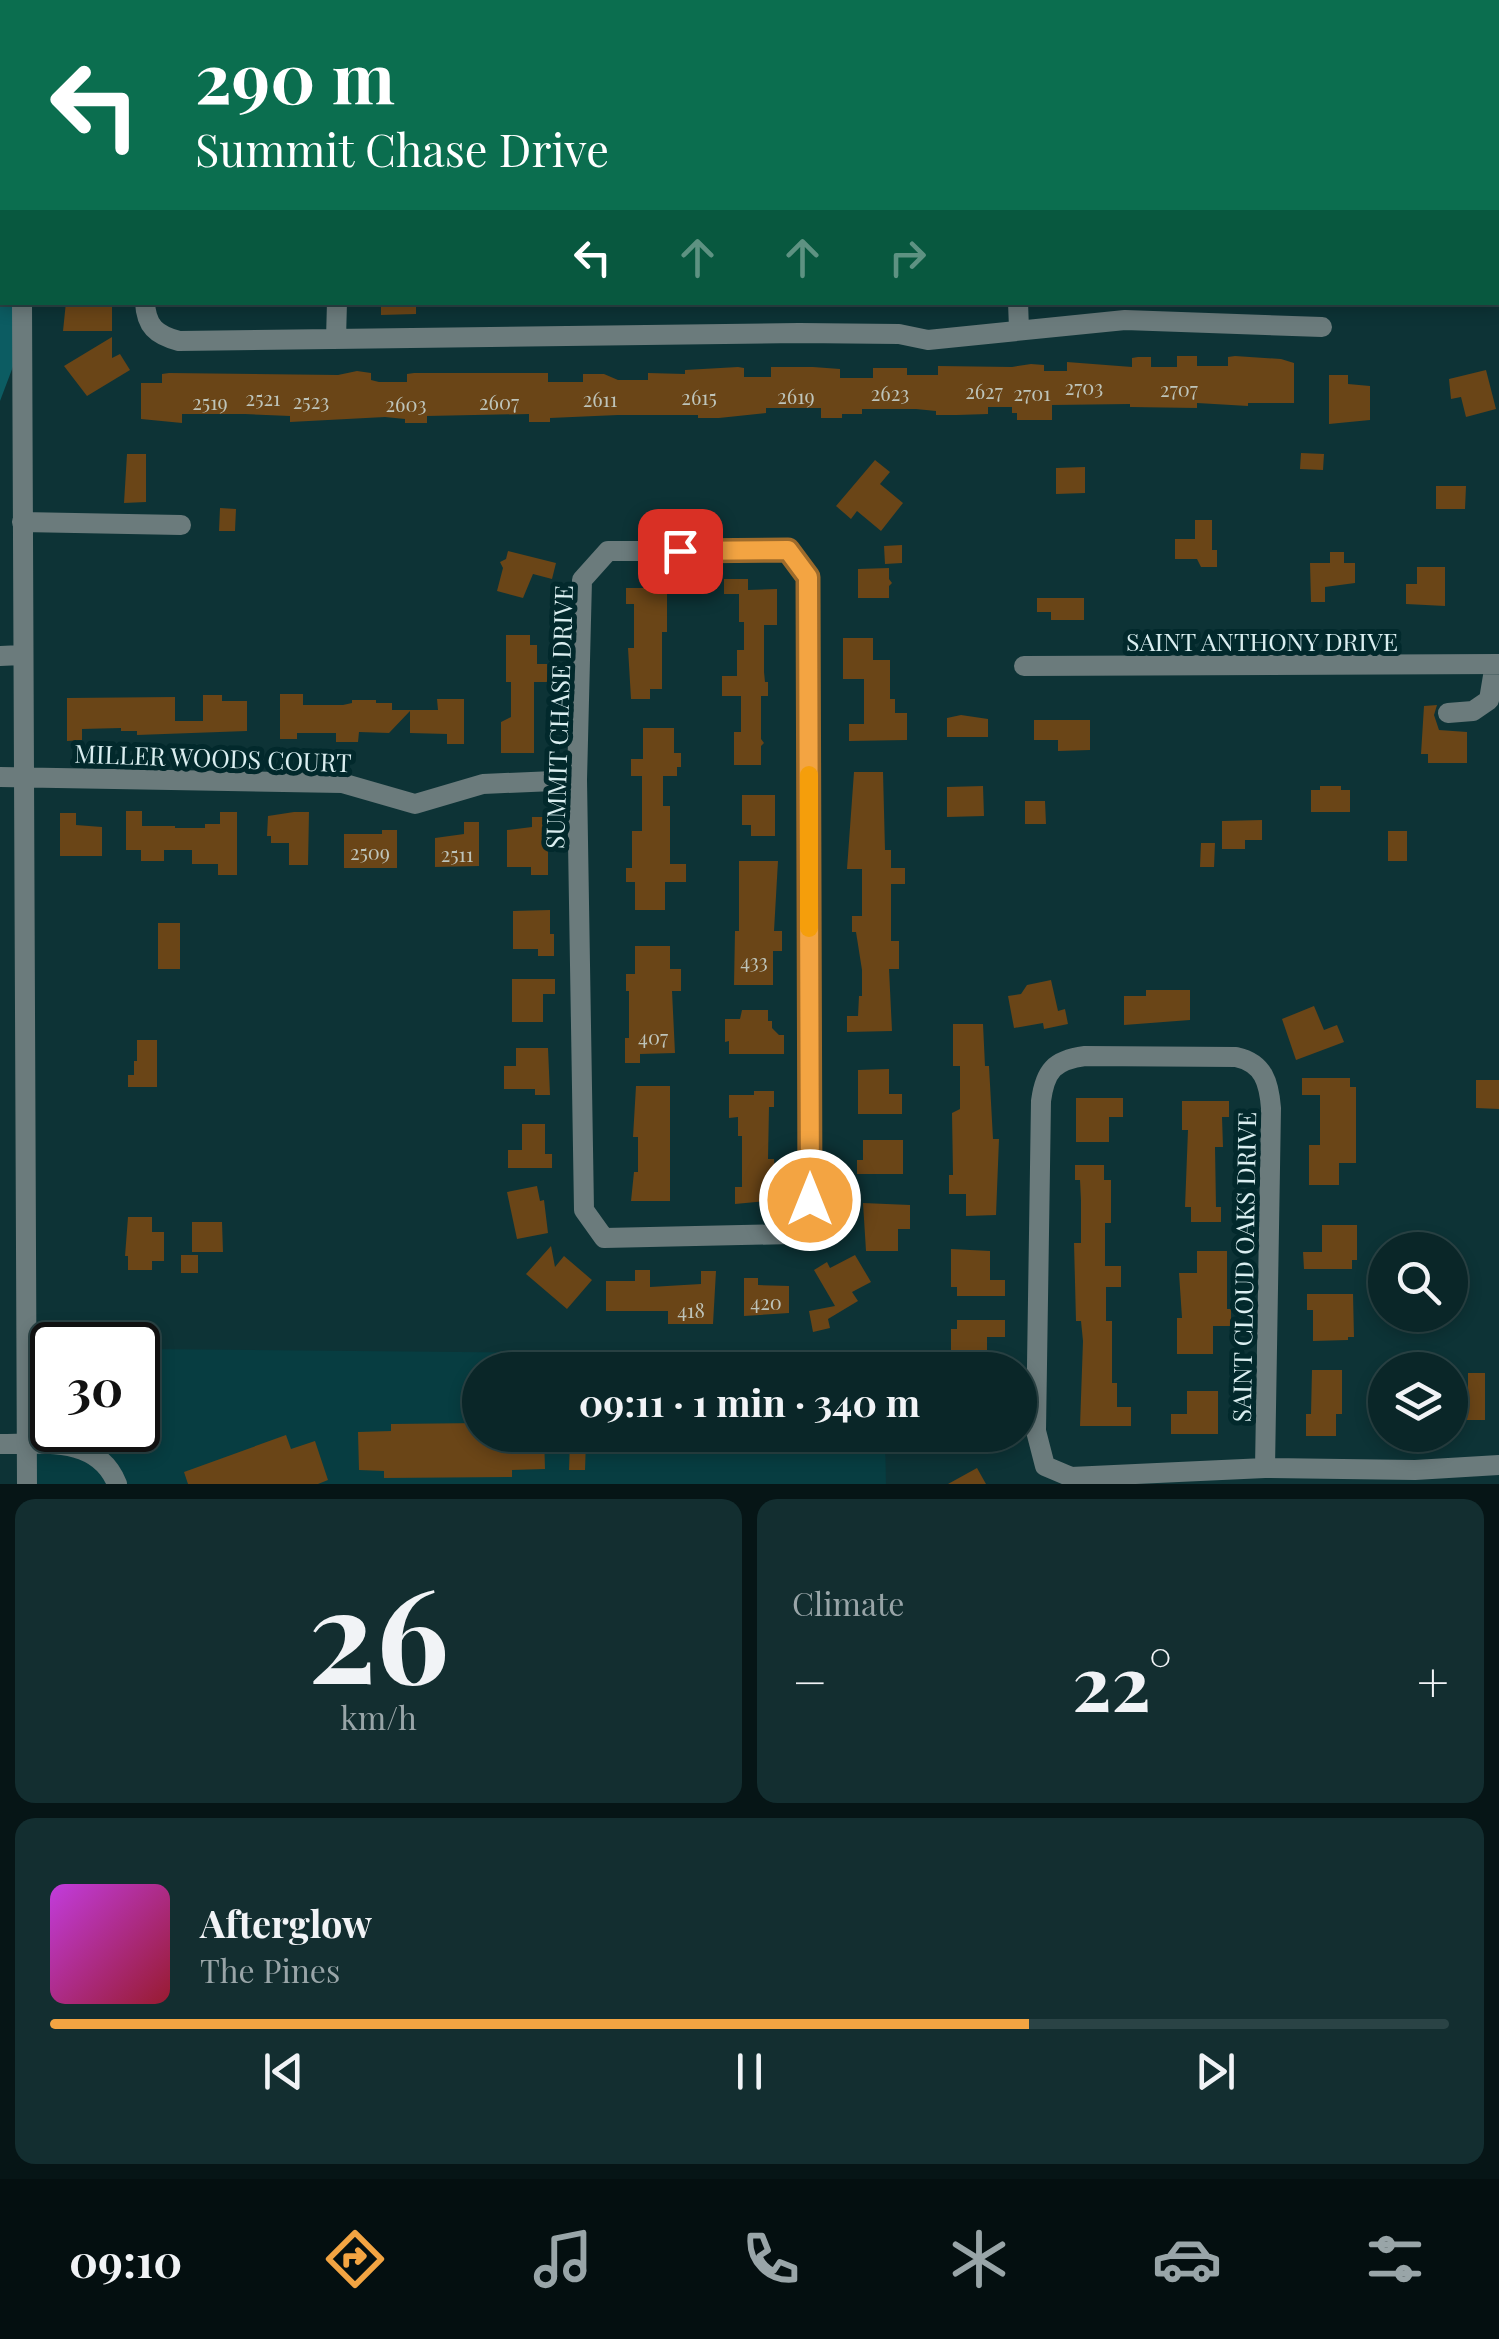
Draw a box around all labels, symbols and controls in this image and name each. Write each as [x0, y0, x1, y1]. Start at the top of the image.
text: 290 m [195, 28, 395, 122]
icon: left [30, 40, 160, 170]
text: Summit Chase Drive [195, 118, 609, 178]
icon: left [565, 230, 620, 285]
icon: ahead [670, 230, 725, 285]
icon: ahead [775, 230, 830, 285]
icon: right [880, 230, 935, 285]
house number: 2703 [1065, 373, 1103, 400]
house number: 2707 [1160, 375, 1198, 402]
house number: 2627 [965, 377, 1003, 404]
house number: 2623 [871, 379, 909, 406]
house number: 2701 [1013, 379, 1051, 406]
house number: 2619 [777, 382, 815, 409]
house number: 2615 [681, 383, 717, 410]
house number: 2521 [246, 384, 280, 411]
house number: 2611 [583, 385, 617, 412]
house number: 2523 [293, 387, 329, 414]
house number: 2519 [192, 388, 228, 415]
house number: 2607 [479, 388, 519, 415]
house number: 2603 [386, 390, 426, 417]
pin [638, 509, 723, 594]
icon: arrive [653, 524, 708, 579]
street label: SUMMIT CHASE DRIVE [537, 584, 579, 850]
street label: SAINT ANTHONY DRIVE [1126, 624, 1398, 657]
street label: MILLER WOODS COURT [74, 736, 352, 778]
house number: 2509 [350, 838, 390, 865]
house number: 2511 [441, 840, 473, 867]
house number: 433 [740, 947, 768, 974]
house number: 407 [638, 1023, 668, 1050]
street label: SAINT CLOUD OAKS DRIVE [1224, 1111, 1262, 1423]
position arrow [758, 1148, 862, 1252]
map controls [1368, 1232, 1468, 1452]
button: search [1368, 1232, 1468, 1332]
house number: 420 [750, 1288, 782, 1315]
house number: 418 [677, 1296, 705, 1323]
speed limit sign: 30 [30, 1322, 160, 1452]
button: layers [1368, 1352, 1468, 1452]
text: 09:11 · 1 min · 340 m [579, 1376, 920, 1427]
text: 26 [308, 1543, 449, 1717]
text: Climate [792, 1581, 904, 1624]
text: 22° [1072, 1630, 1172, 1730]
text: − [792, 1643, 828, 1717]
text: + [1417, 1643, 1449, 1717]
text: km/h [340, 1695, 417, 1738]
text: Afterglow [200, 1897, 372, 1948]
text: The Pines [200, 1948, 340, 1991]
icon: previous [256, 2044, 311, 2099]
icon: pause [722, 2044, 777, 2099]
icon: next [1188, 2044, 1243, 2099]
icon: directions [320, 2224, 390, 2294]
icon: music [528, 2224, 598, 2294]
icon: phone [736, 2224, 806, 2294]
icon: climate [944, 2224, 1014, 2294]
icon: car [1152, 2224, 1222, 2294]
icon: filters [1360, 2224, 1430, 2294]
text: 09:10 [69, 2229, 182, 2289]

